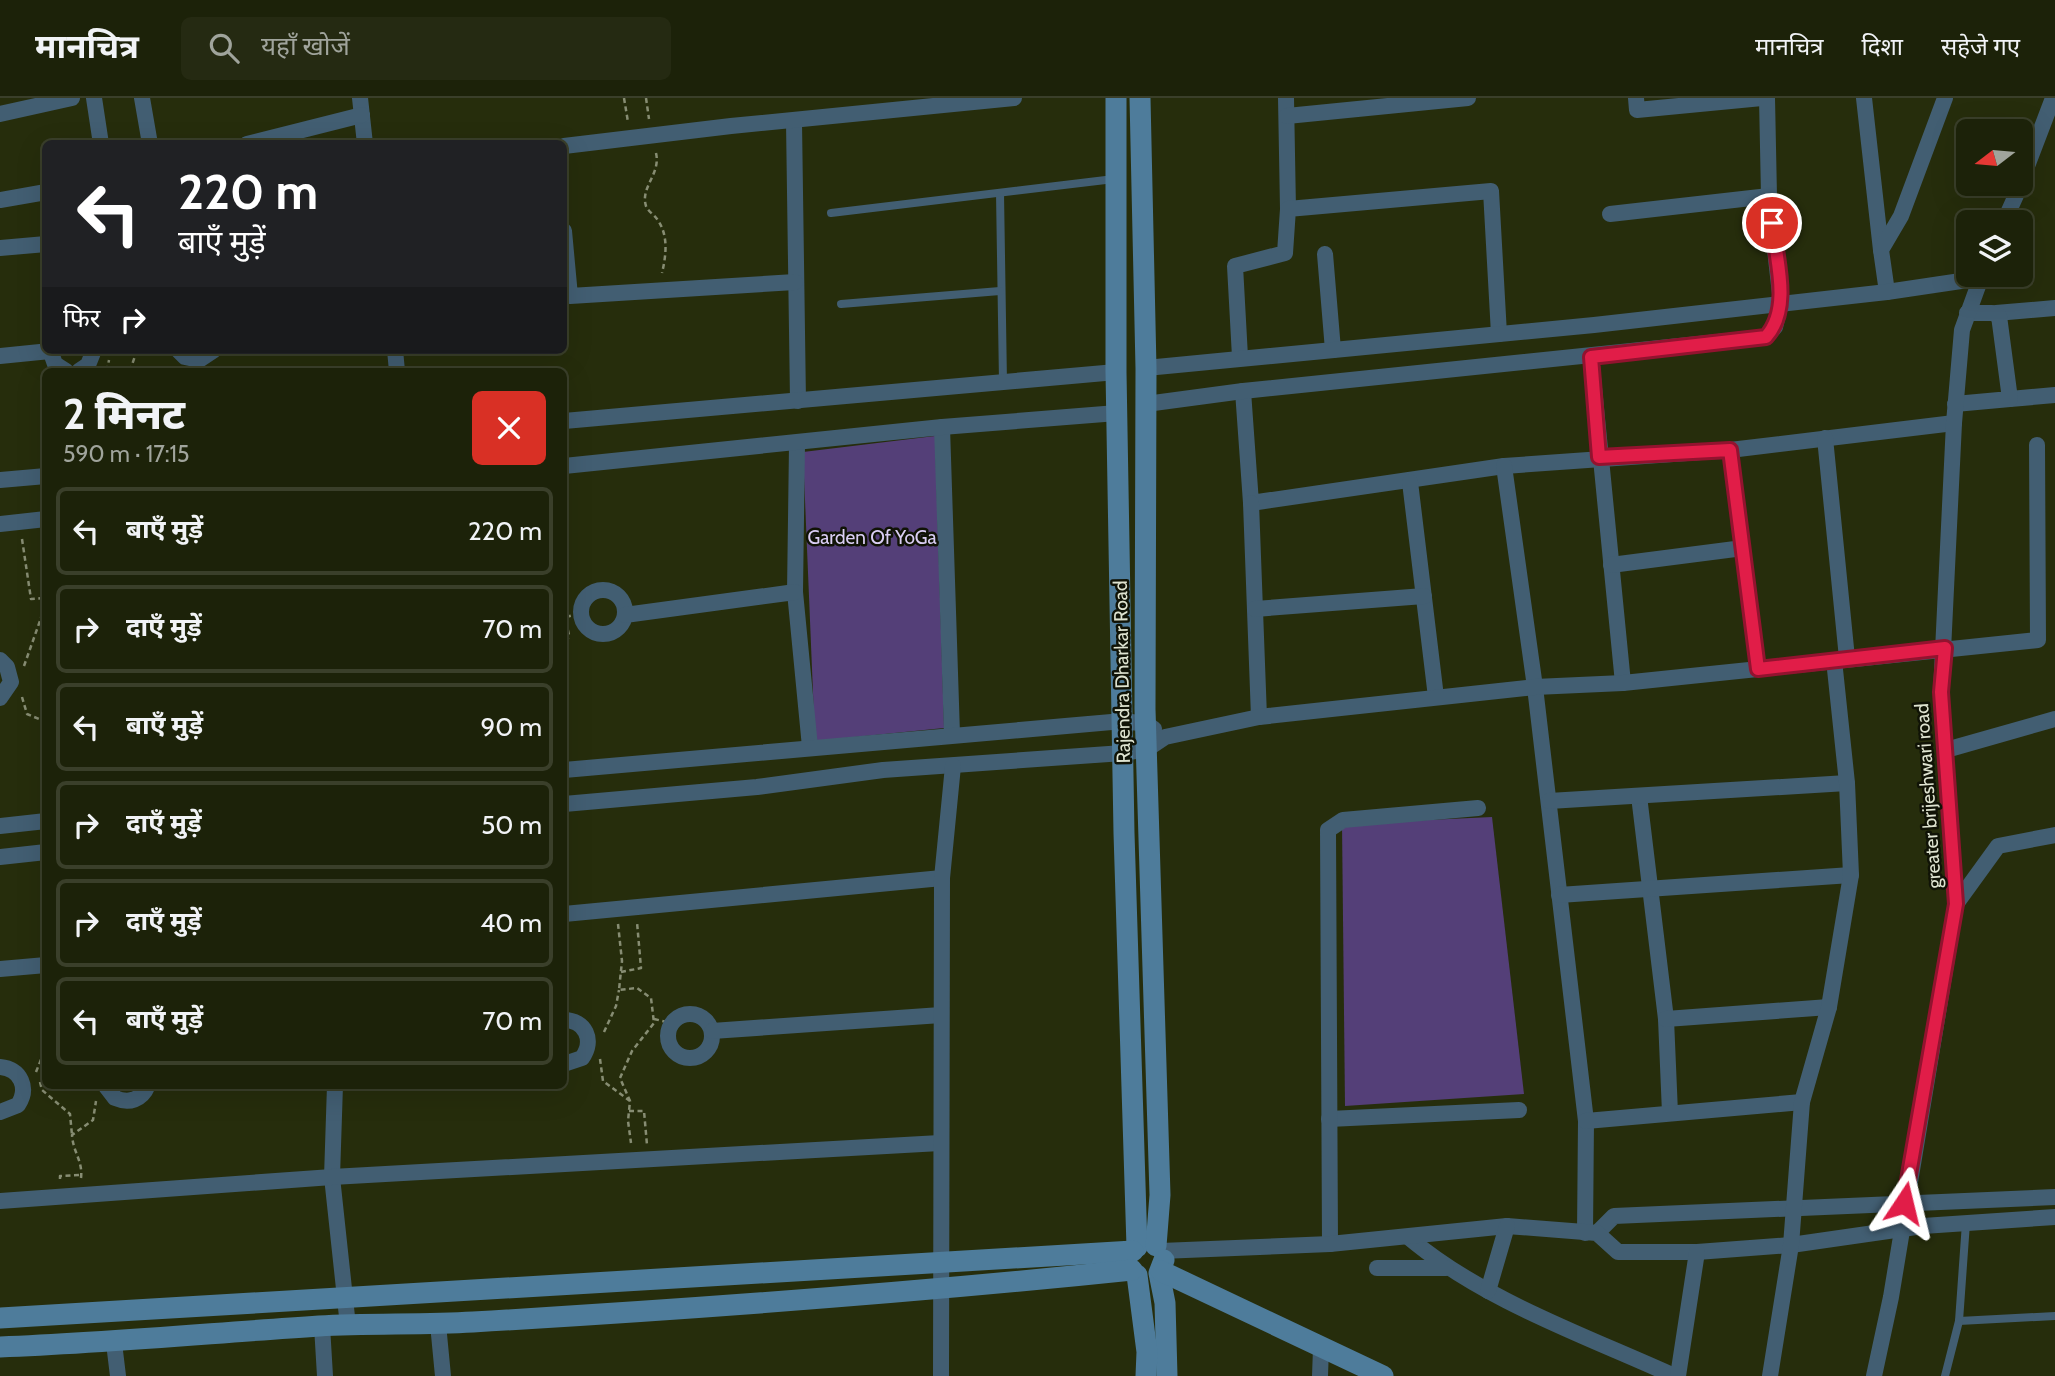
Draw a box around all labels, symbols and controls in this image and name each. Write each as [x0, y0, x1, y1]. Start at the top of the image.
search box [181, 17, 671, 80]
text: मानचित्र [35, 26, 139, 66]
icon: search [205, 29, 243, 67]
text: यहाँ खोजें [261, 30, 350, 62]
text: मानचित्र [1755, 32, 1824, 61]
text: दिशा [1862, 32, 1903, 61]
text: सहेजे गए [1941, 32, 2020, 61]
north arrow [1956, 119, 2034, 196]
map controls [1956, 119, 2033, 287]
text: 220 m [178, 162, 318, 221]
icon: left [63, 168, 154, 259]
pin [1742, 193, 1802, 253]
icon: arrive [1753, 204, 1791, 242]
button: layers [1956, 210, 2033, 287]
text: बाएँ मुड़ें [178, 222, 266, 261]
icon: right [114, 301, 152, 339]
text: फिर [63, 302, 100, 334]
text: 2 मिनट [63, 388, 185, 440]
button: close [472, 391, 546, 465]
text: 590 m · 17:15 [63, 440, 190, 468]
icon: left [67, 512, 105, 550]
text: बाएँ मुड़ें [126, 513, 203, 545]
text: 220 m [468, 515, 542, 547]
park label: Garden Of YoGa [807, 526, 937, 549]
street label: Rajendra Dharkar Road [1109, 580, 1135, 764]
icon: right [67, 610, 105, 648]
text: दाएँ मुड़ें [126, 611, 202, 643]
text: 70 m [482, 613, 542, 645]
street label: greater brijeshwari road [1910, 703, 1946, 889]
icon: left [67, 708, 105, 746]
text: बाएँ मुड़ें [126, 709, 203, 741]
text: 90 m [480, 711, 542, 743]
icon: right [67, 806, 105, 844]
text: दाएँ मुड़ें [126, 807, 202, 839]
text: 50 m [481, 809, 542, 841]
icon: right [67, 904, 105, 942]
text: दाएँ मुड़ें [126, 905, 202, 937]
text: 40 m [480, 907, 542, 939]
icon: left [67, 1002, 105, 1040]
text: बाएँ मुड़ें [126, 1003, 203, 1035]
text: 70 m [482, 1005, 542, 1037]
position arrow [1867, 1166, 1941, 1240]

